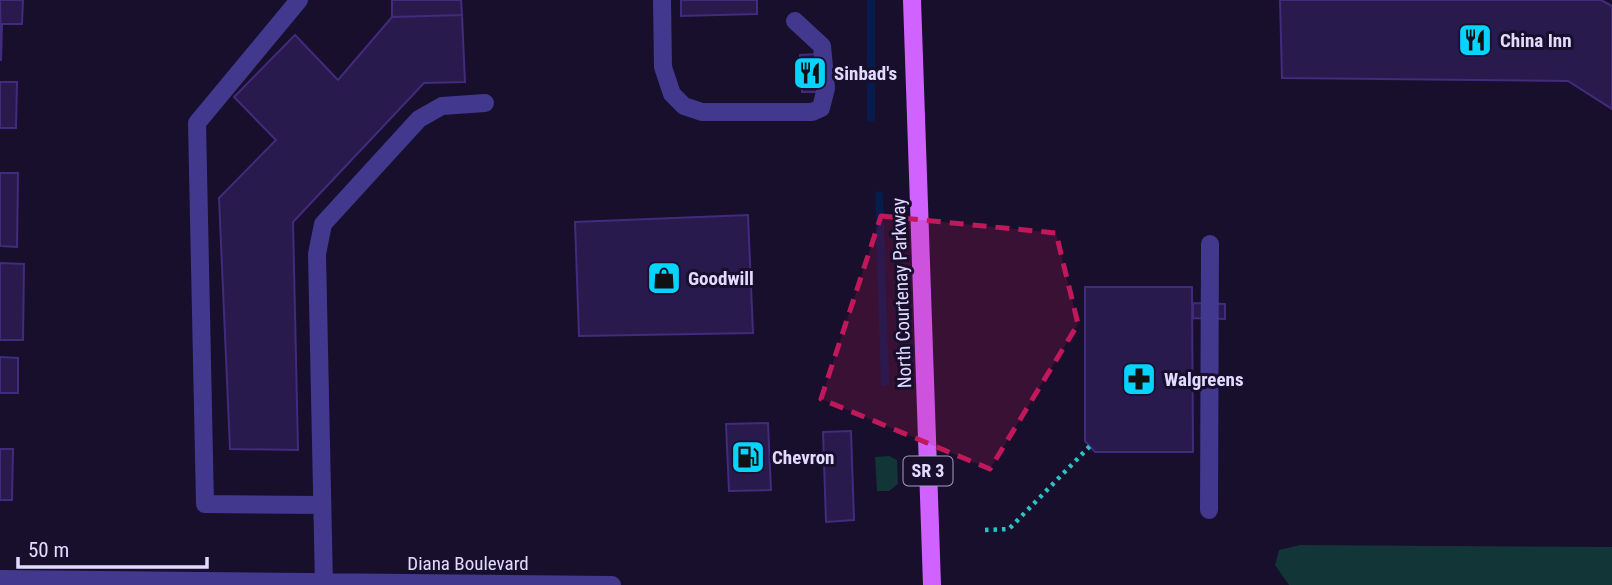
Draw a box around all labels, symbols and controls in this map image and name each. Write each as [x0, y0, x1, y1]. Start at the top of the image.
restaurant icon: China Inn [1456, 21, 1494, 59]
place label: China Inn [1500, 29, 1571, 52]
restaurant icon: Sinbad's [791, 54, 829, 92]
place label: Sinbad's [834, 62, 897, 85]
street label: North Courtenay Parkway [887, 197, 916, 389]
shop icon: Goodwill [645, 259, 683, 297]
place label: Goodwill [688, 267, 754, 290]
pharmacy icon: Walgreens [1120, 360, 1158, 398]
place label: Walgreens [1164, 368, 1244, 391]
fuel station icon: Chevron [729, 438, 767, 476]
place label: Chevron [772, 446, 834, 469]
road number: SR 3 [904, 457, 953, 486]
scale bar [18, 526, 206, 570]
text: 50 m [28, 538, 69, 562]
street label: Diana Boulevard [407, 552, 529, 575]

